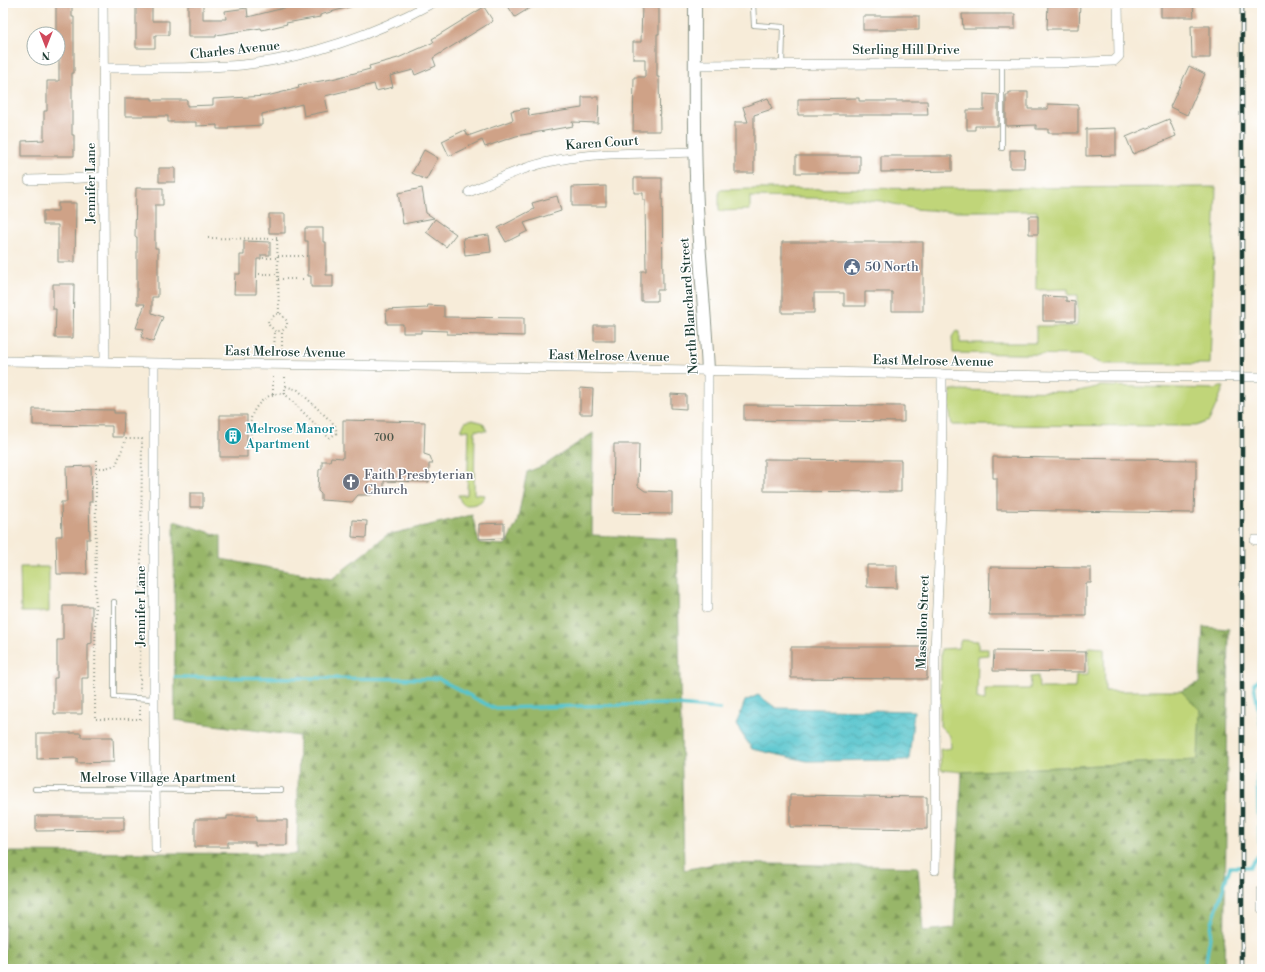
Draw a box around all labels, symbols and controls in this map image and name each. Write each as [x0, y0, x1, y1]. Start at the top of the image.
north arrow [26, 26, 66, 66]
street label: Charles Avenue [189, 37, 281, 63]
street label: Sterling Hill Drive [852, 42, 960, 58]
text: N [41, 48, 50, 62]
street label: Karen Court [565, 132, 640, 154]
street label: Jennifer Lane [83, 142, 99, 224]
street label: North Blanchard Street [676, 237, 702, 375]
public building icon: 50 North [842, 257, 862, 277]
place label: 50 North [865, 259, 919, 275]
street label: East Melrose Avenue [224, 343, 346, 361]
street label: East Melrose Avenue [548, 347, 670, 365]
street label: East Melrose Avenue [872, 352, 994, 370]
place label: Melrose Manor Apartment [245, 421, 335, 452]
building icon: Melrose Manor Apartment [223, 426, 243, 446]
house number: 700 [374, 431, 394, 445]
place label: Faith Presbyterian Church [364, 467, 474, 498]
church icon: Faith Presbyterian Church [341, 472, 361, 492]
street label: Jennifer Lane [133, 565, 149, 647]
street label: Massillon Street [913, 574, 933, 669]
street label: Melrose Village Apartment [80, 770, 237, 786]

